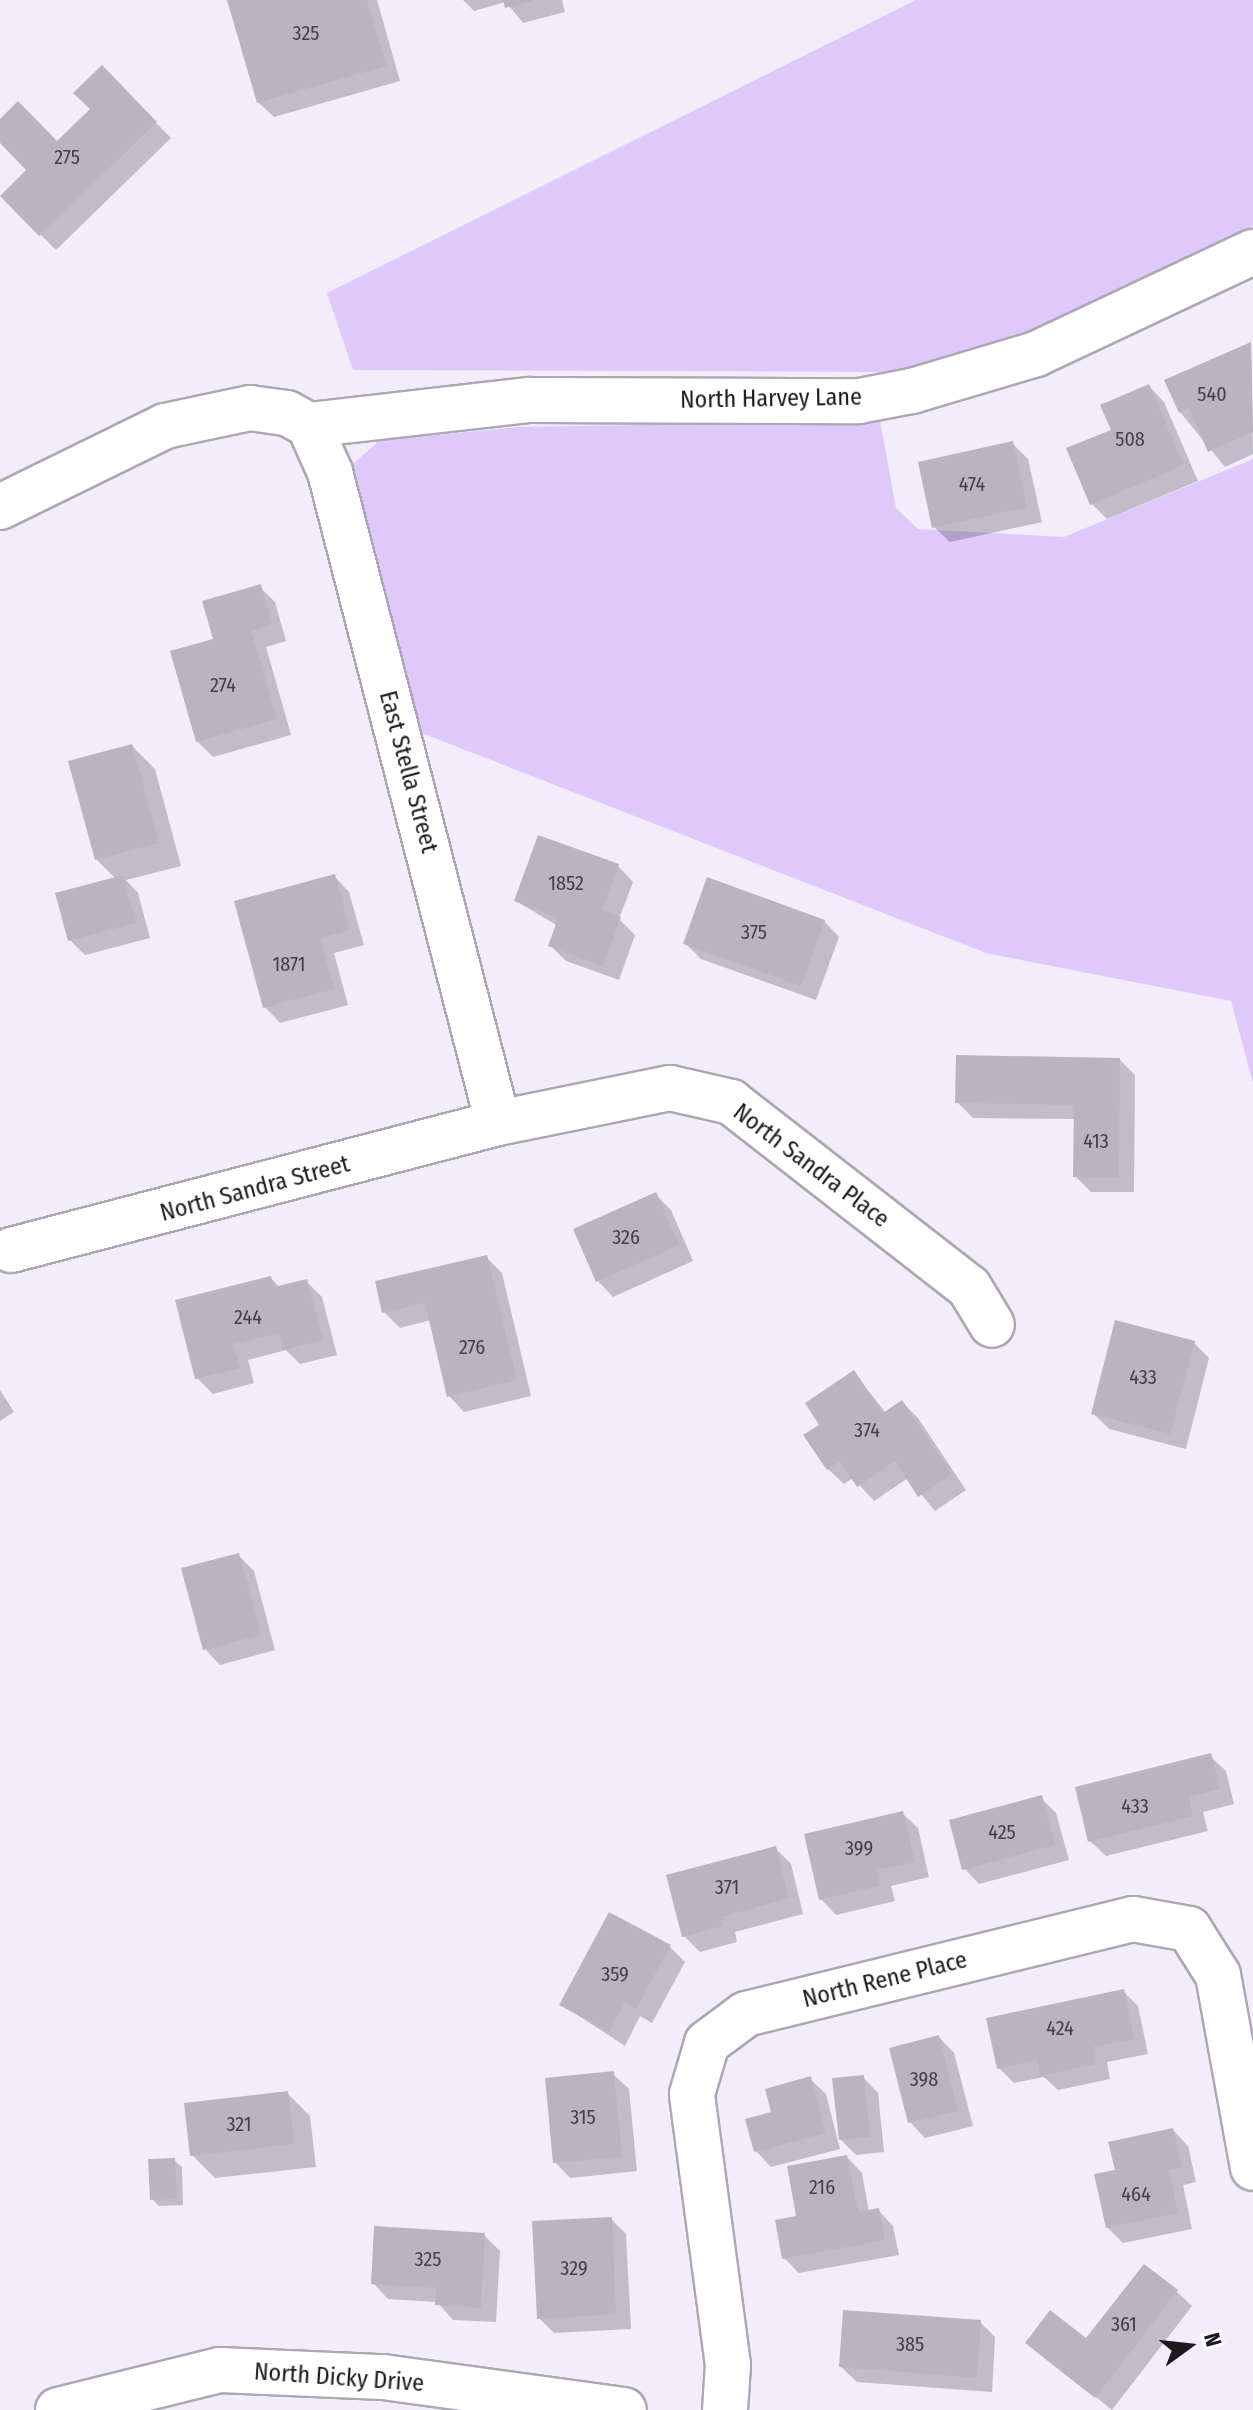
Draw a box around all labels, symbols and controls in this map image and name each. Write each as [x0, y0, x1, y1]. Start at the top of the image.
house number: 325 [293, 21, 319, 45]
house number: 275 [54, 145, 80, 169]
house number: 540 [1197, 382, 1227, 406]
street label: North Harvey Lane [680, 383, 862, 415]
house number: 508 [1115, 427, 1145, 451]
house number: 474 [959, 472, 985, 496]
house number: 274 [210, 673, 236, 697]
street label: East Stella Street [373, 688, 443, 856]
house number: 1852 [548, 871, 584, 895]
house number: 375 [741, 920, 767, 944]
house number: 1871 [272, 952, 306, 976]
street label: North Sandra Place [727, 1098, 895, 1234]
house number: 413 [1083, 1129, 1109, 1153]
street label: North Sandra Street [157, 1150, 353, 1228]
house number: 326 [612, 1225, 640, 1249]
house number: 244 [234, 1305, 262, 1329]
house number: 276 [459, 1335, 485, 1359]
house number: 433 [1129, 1365, 1157, 1389]
house number: 374 [854, 1418, 880, 1442]
house number: 433 [1121, 1794, 1149, 1818]
house number: 425 [988, 1820, 1016, 1844]
house number: 399 [845, 1836, 873, 1860]
house number: 371 [715, 1875, 739, 1899]
street label: North Rene Place [800, 1946, 970, 2014]
house number: 359 [601, 1962, 629, 1986]
house number: 424 [1046, 2016, 1074, 2040]
house number: 398 [910, 2067, 938, 2091]
house number: 315 [570, 2105, 596, 2129]
house number: 321 [226, 2112, 252, 2136]
house number: 216 [809, 2175, 835, 2199]
house number: 464 [1121, 2182, 1151, 2206]
house number: 325 [415, 2247, 441, 2271]
house number: 329 [560, 2256, 588, 2280]
north arrow [1149, 2306, 1229, 2386]
house number: 361 [1111, 2312, 1137, 2336]
text: N [1198, 2330, 1227, 2350]
house number: 385 [896, 2332, 924, 2356]
street label: North Dicky Drive [253, 2358, 425, 2398]

